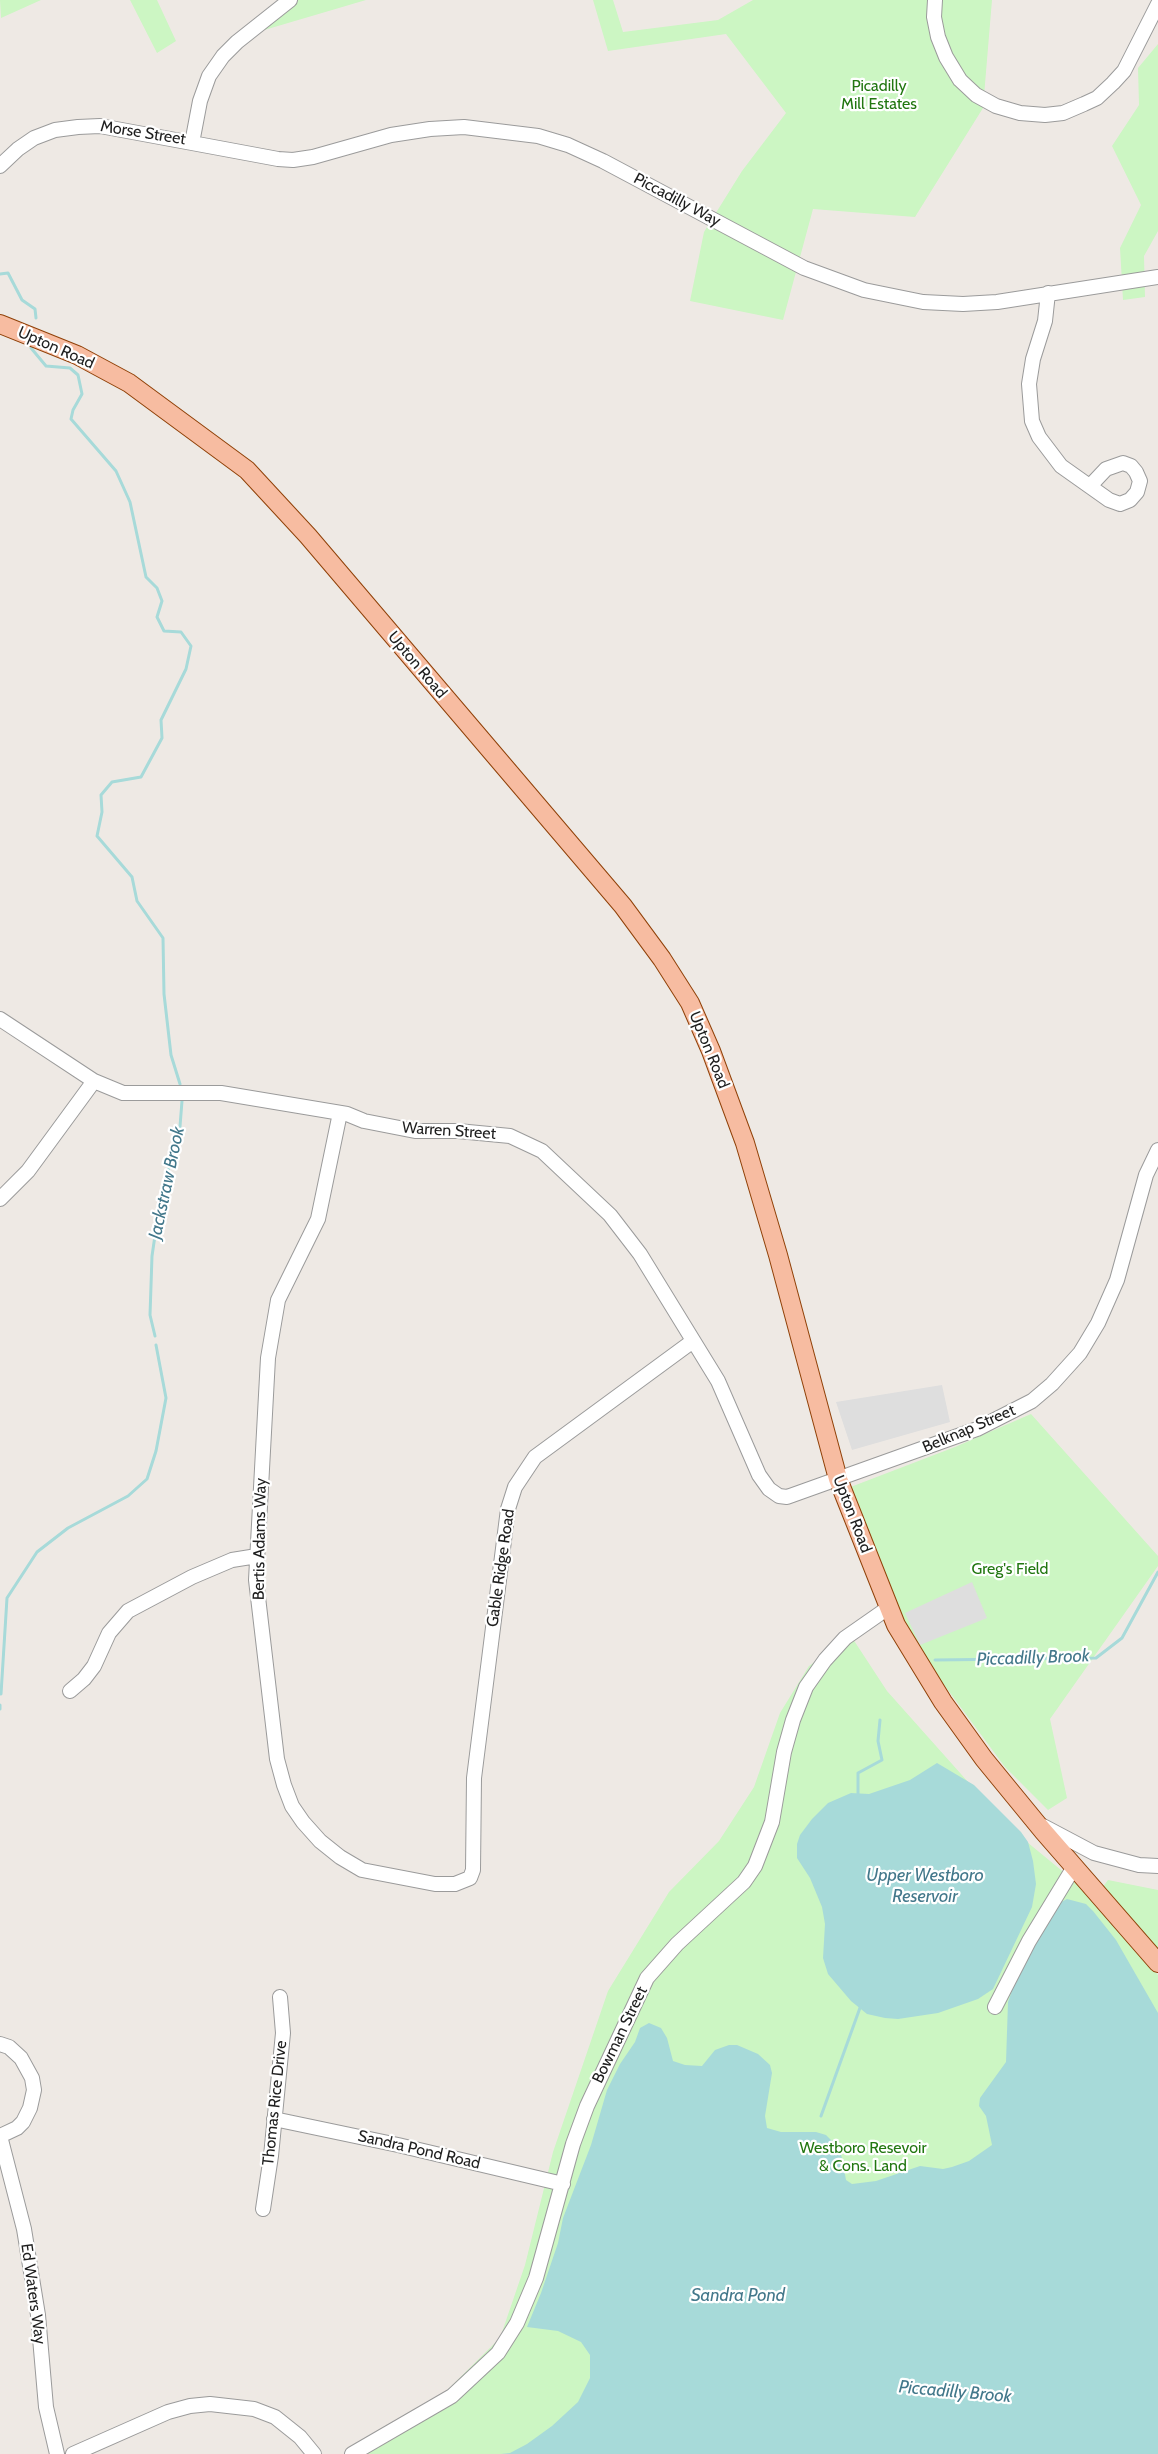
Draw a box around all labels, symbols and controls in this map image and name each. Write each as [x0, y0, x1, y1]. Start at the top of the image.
park label: Picadilly Mill Estates [841, 76, 917, 114]
street label: Morse Street [99, 117, 187, 149]
street label: Piccadilly Way [630, 169, 724, 231]
street label: Upton Road [15, 323, 97, 373]
street label: Upton Road [383, 628, 451, 702]
street label: Upton Road [685, 1009, 733, 1091]
street label: Warren Street [401, 1118, 497, 1144]
water label: Jackstraw Brook [145, 1125, 189, 1241]
street label: Belknap Street [920, 1401, 1018, 1457]
street label: Upton Road [828, 1473, 876, 1555]
street label: Bertis Adams Way [249, 1478, 271, 1600]
street label: Gable Ridge Road [483, 1508, 519, 1628]
park label: Greg's Field [972, 1559, 1048, 1579]
water label: Piccadilly Brook [976, 1645, 1090, 1671]
water label: Upper Westboro Reservoir [866, 1865, 984, 1908]
street label: Bowman Street [588, 1983, 652, 2087]
street label: Thomas Rice Drive [259, 2040, 291, 2166]
street label: Sandra Pond Road [356, 2127, 482, 2173]
park label: Westboro Resevoir & Cons. Land [800, 2138, 926, 2176]
street label: Ed Waters Way [16, 2242, 50, 2346]
water label: Sandra Pond [691, 2285, 785, 2307]
water label: Piccadilly Brook [898, 2376, 1012, 2408]

